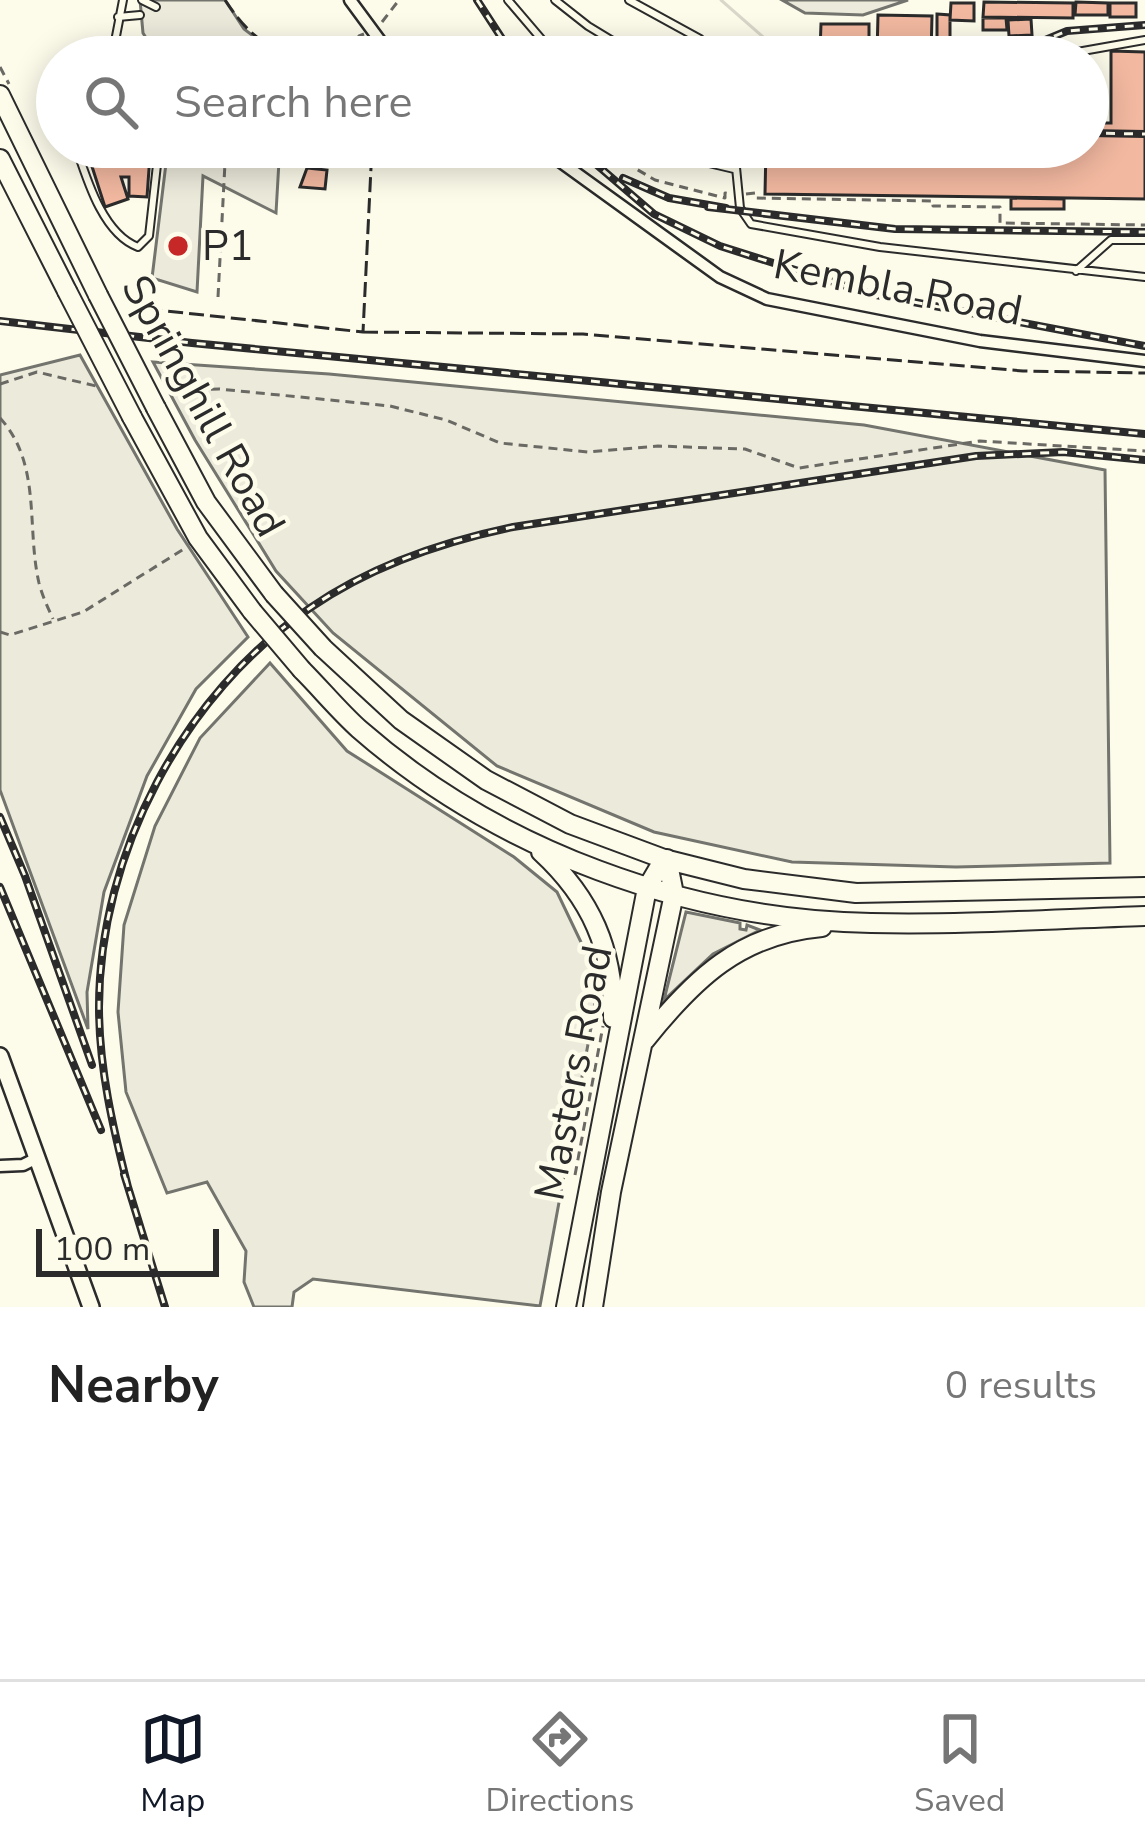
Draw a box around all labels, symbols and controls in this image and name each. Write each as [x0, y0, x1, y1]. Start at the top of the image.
search box [36, 36, 1109, 168]
icon: search [78, 69, 144, 135]
text: Search here [174, 72, 413, 133]
place label: P1 [202, 218, 254, 275]
marker: P1 [165, 233, 191, 259]
street label: Kembla Road [769, 236, 1027, 340]
street label: Springhill Road [108, 265, 298, 547]
street label: Masters Road [521, 941, 627, 1205]
scale bar [36, 1223, 219, 1276]
text: 100 m [54, 1227, 150, 1272]
text: Nearby [48, 1350, 219, 1420]
text: 0 results [945, 1359, 1097, 1412]
tab: Map [140, 1706, 206, 1823]
tab: Directions [486, 1706, 634, 1823]
tab: Saved [914, 1706, 1005, 1823]

